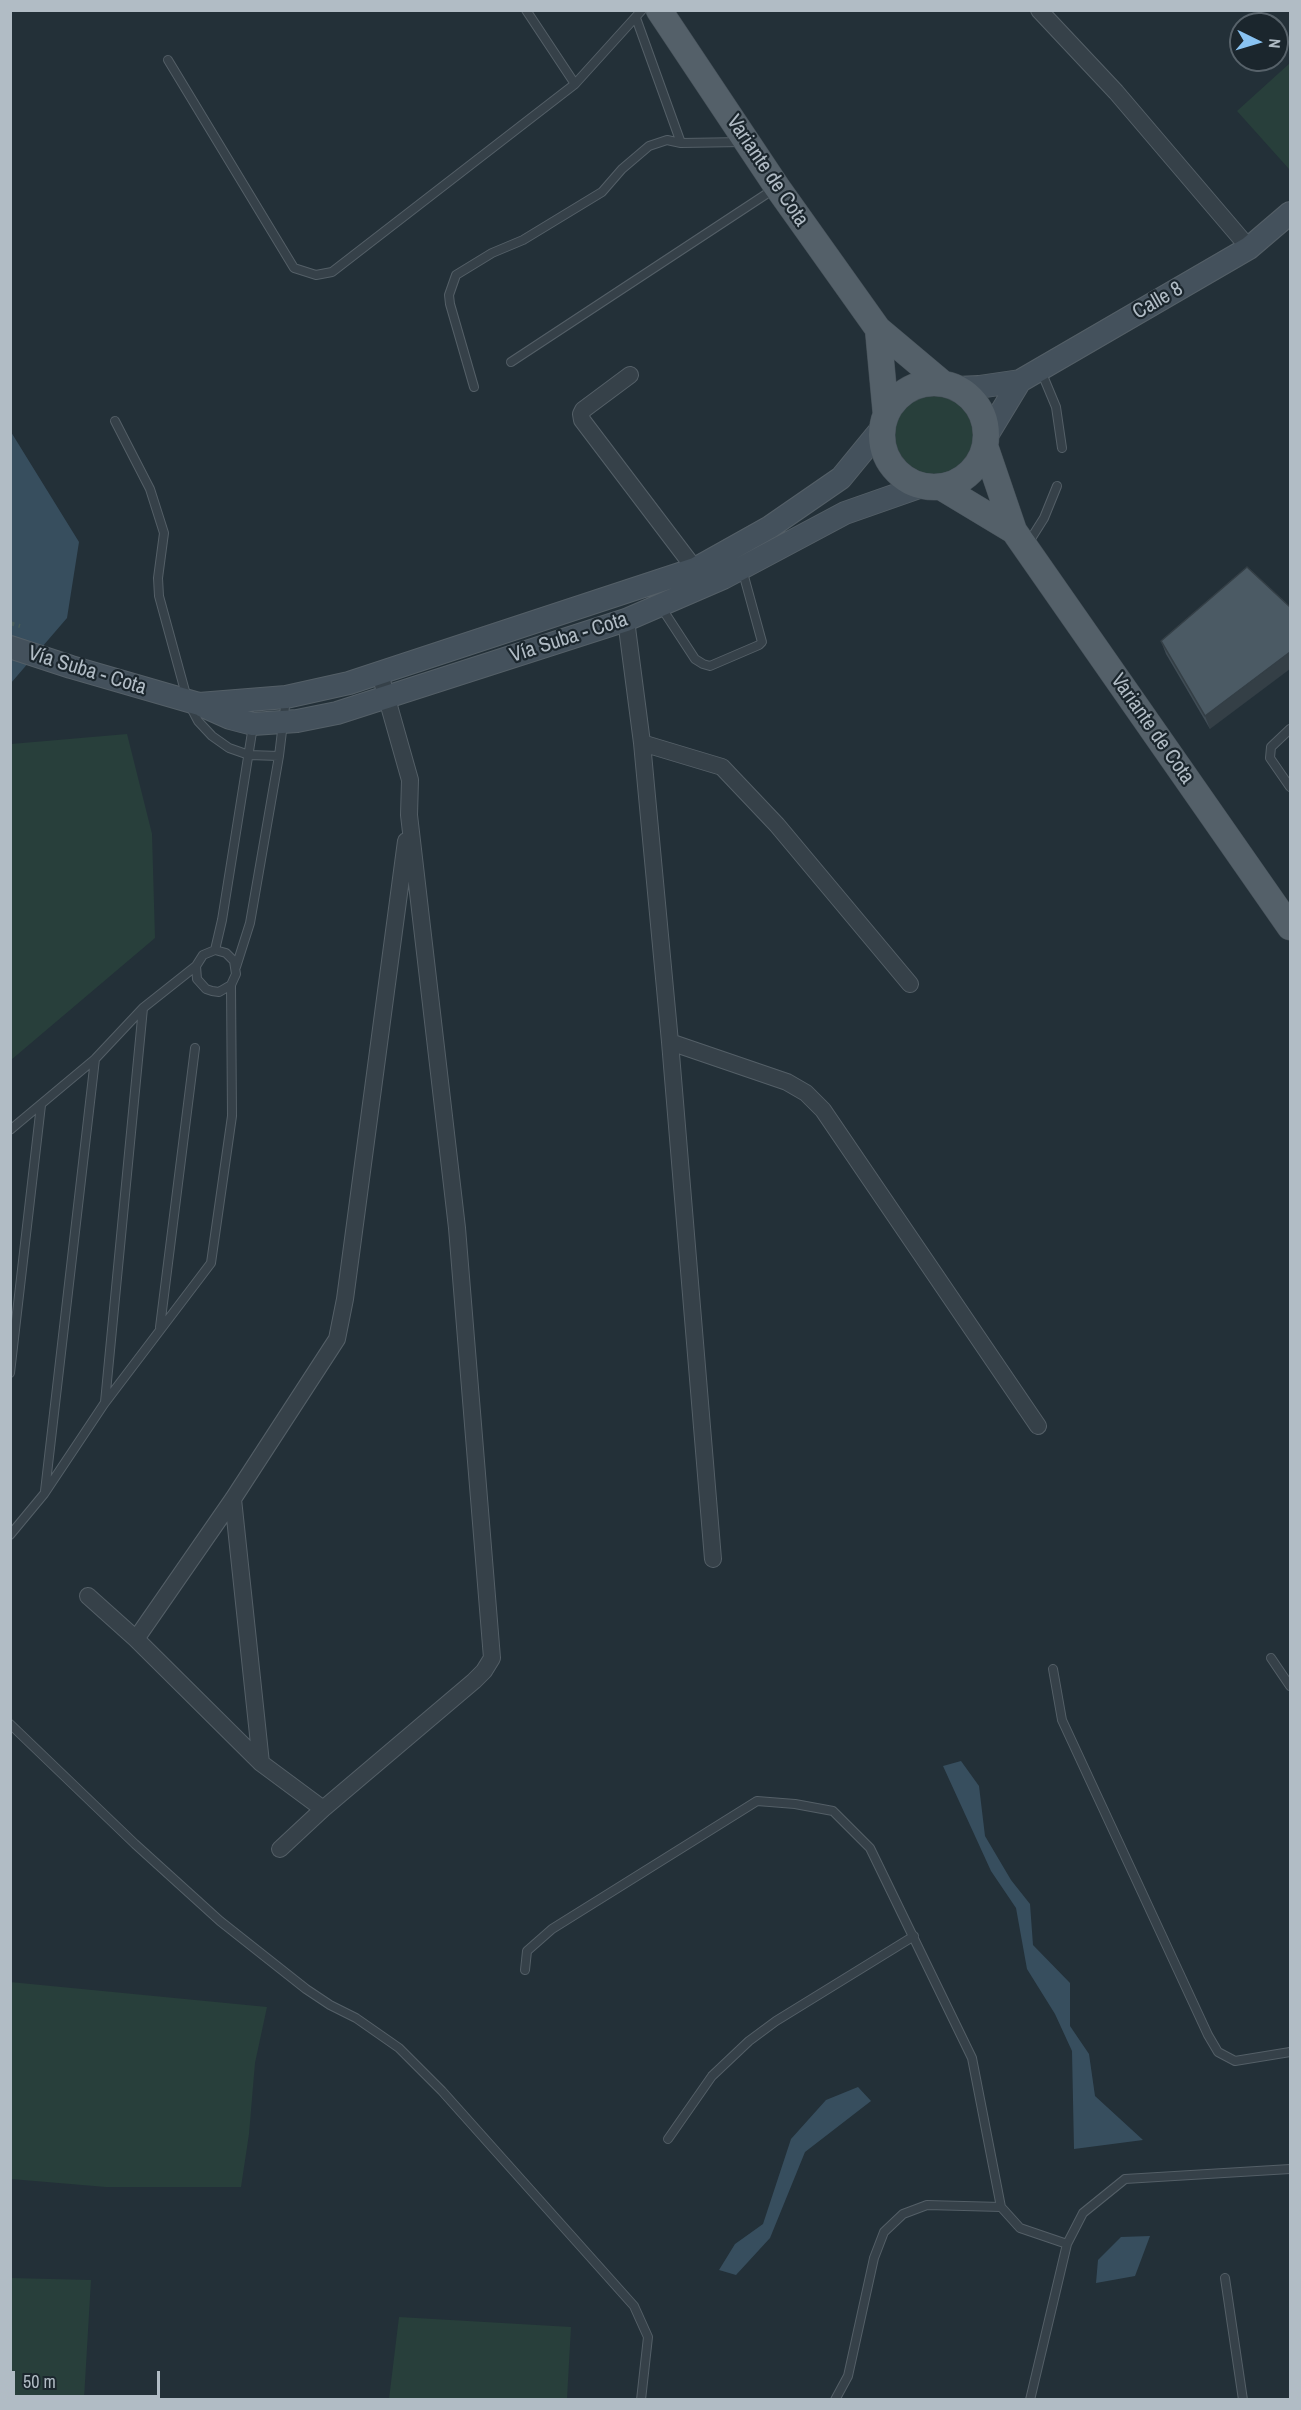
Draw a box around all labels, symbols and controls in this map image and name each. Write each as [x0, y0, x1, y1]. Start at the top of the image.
north arrow [1229, 12, 1289, 72]
text: N [1264, 38, 1286, 49]
street label: Variante de Cota [721, 111, 813, 231]
street label: Calle 8 [1128, 277, 1188, 325]
street label: Vía Suba - Cota [507, 607, 631, 669]
street label: Vía Suba - Cota [25, 641, 149, 701]
street label: Variante de Cota [1105, 669, 1199, 789]
scale bar [15, 2359, 164, 2397]
text: 50 m [23, 2369, 56, 2394]

